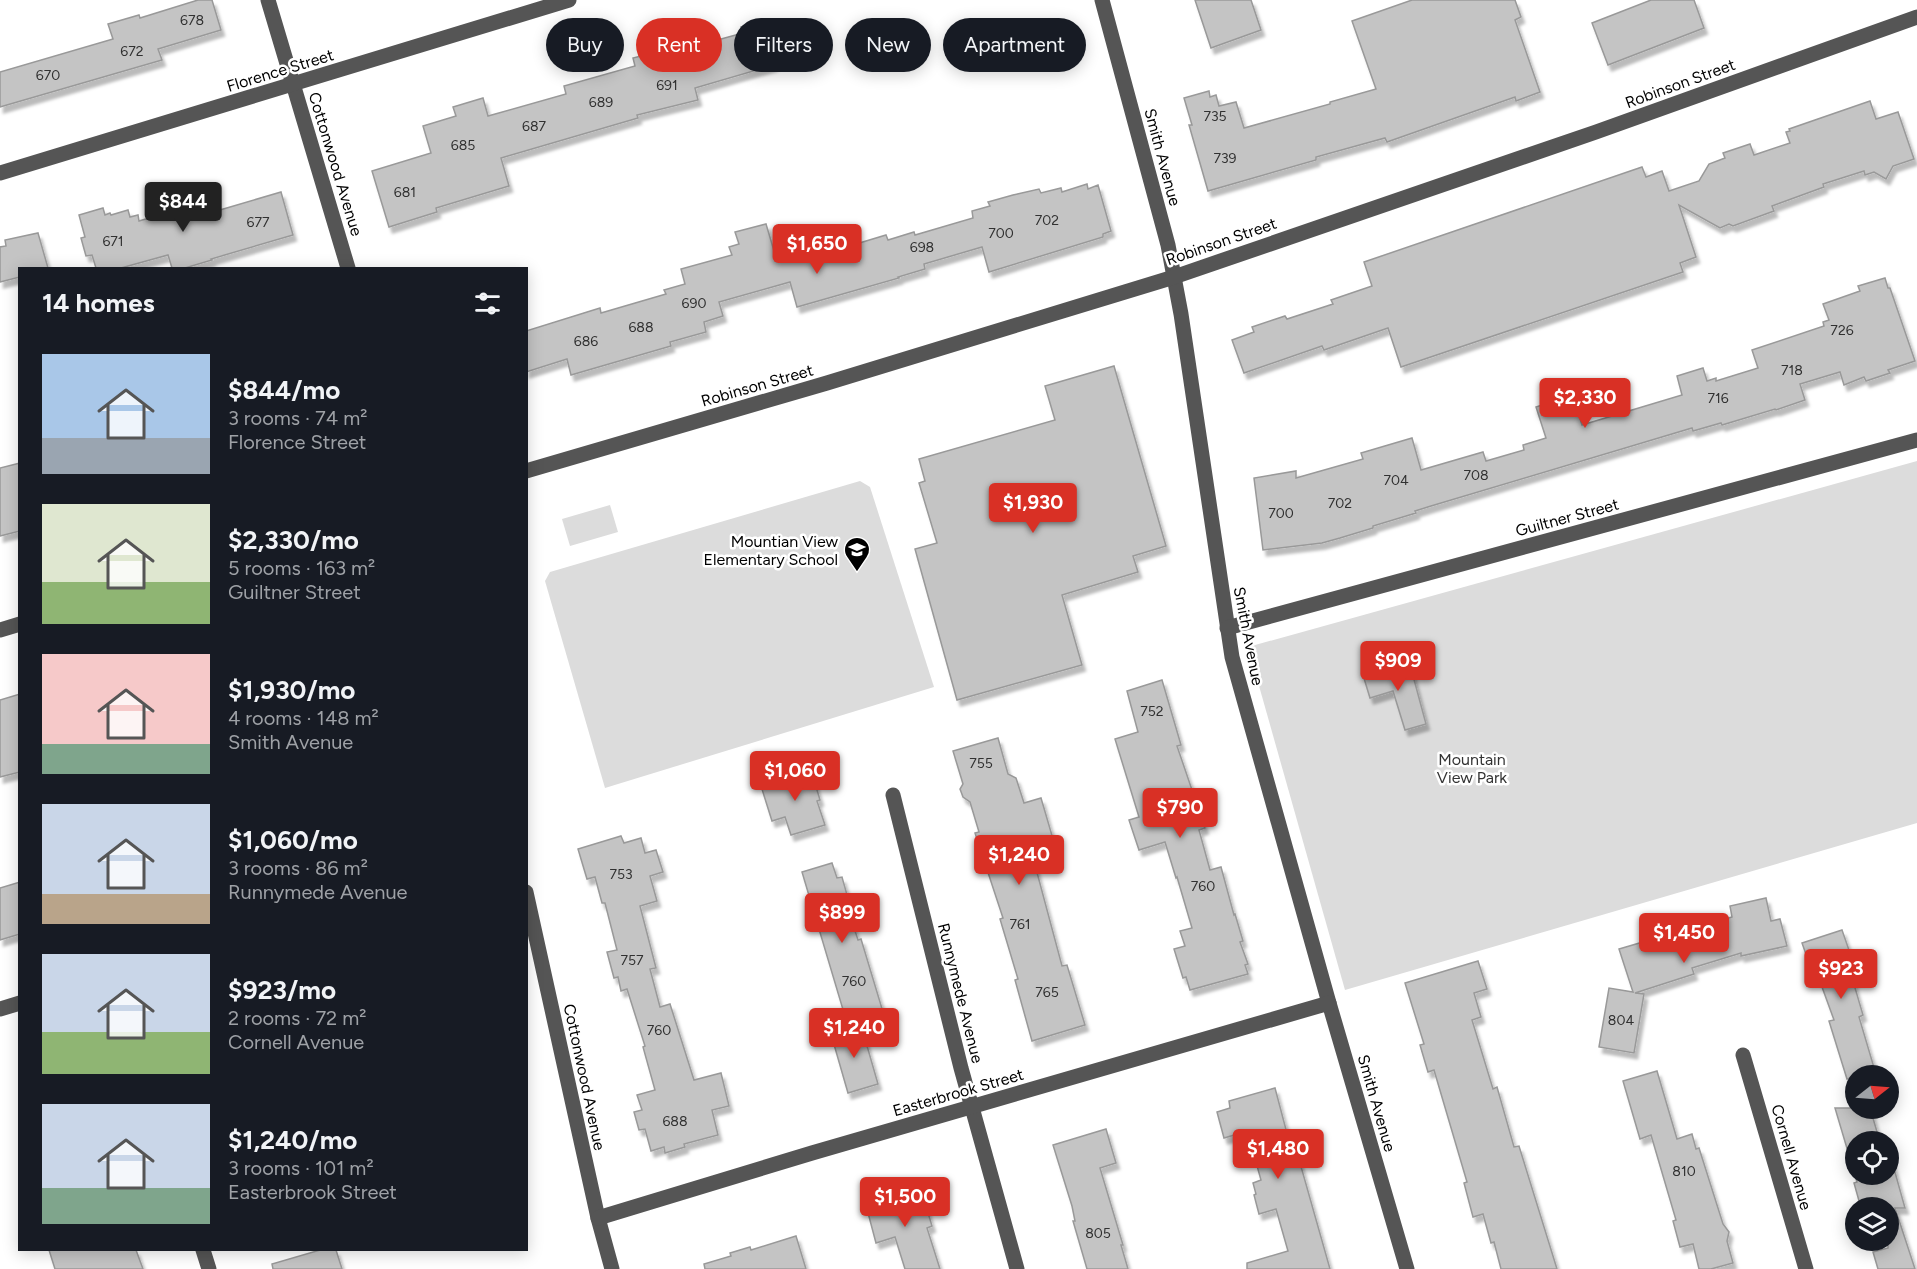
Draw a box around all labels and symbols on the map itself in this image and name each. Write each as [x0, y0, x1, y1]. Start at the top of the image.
house number: 678 [180, 12, 204, 29]
house number: 672 [120, 43, 144, 60]
street label: Florence Street [224, 45, 336, 96]
street label: Robinson Street [1623, 55, 1738, 112]
house number: 670 [36, 67, 60, 84]
house number: 691 [656, 77, 678, 94]
street label: Cottonwood Avenue [305, 90, 367, 239]
house number: 689 [589, 94, 613, 111]
street label: Smith Avenue [1140, 106, 1185, 208]
house number: 735 [1203, 108, 1227, 125]
house number: 687 [522, 118, 546, 135]
house number: 685 [451, 137, 475, 154]
house number: 739 [1213, 150, 1237, 167]
pin: $844 [147, 182, 219, 233]
house number: 681 [394, 184, 416, 201]
house number: 702 [1035, 212, 1059, 229]
house number: 677 [247, 214, 270, 231]
street label: Robinson Street [1163, 214, 1279, 269]
pin: $1,650 [768, 224, 866, 275]
house number: 700 [988, 225, 1014, 242]
house number: 671 [102, 233, 124, 250]
house number: 698 [910, 239, 934, 256]
house number: 690 [682, 295, 706, 312]
house number: 688 [628, 319, 654, 336]
house number: 726 [1830, 322, 1854, 339]
house number: 686 [574, 333, 598, 350]
street label: Robinson Street [699, 360, 815, 411]
house number: 718 [1781, 362, 1803, 379]
pin: $2,330 [1536, 378, 1634, 429]
house number: 716 [1707, 390, 1729, 407]
house number: 708 [1463, 467, 1489, 484]
house number: 704 [1383, 472, 1409, 489]
pin: $1,930 [984, 483, 1082, 534]
house number: 702 [1328, 495, 1352, 512]
street label: Guiltner Street [1513, 495, 1621, 540]
house number: 700 [1268, 505, 1294, 522]
place label: Mountian View Elementary School [704, 532, 838, 569]
school or university icon: Mountian View Elementary School [842, 535, 872, 573]
street label: Smith Avenue [1230, 585, 1267, 687]
pin: $909 [1362, 641, 1434, 692]
house number: 752 [1140, 703, 1164, 720]
park label: Mountain View Park [1437, 750, 1507, 787]
pin: $1,060 [746, 751, 844, 802]
house number: 755 [969, 755, 993, 772]
pin: $790 [1144, 788, 1216, 839]
pin: $1,240 [970, 835, 1068, 886]
house number: 753 [609, 866, 633, 883]
house number: 760 [1191, 878, 1215, 895]
pin: $899 [806, 893, 878, 944]
pin: $1,450 [1635, 913, 1733, 964]
house number: 761 [1009, 916, 1031, 933]
street label: Runnymede Avenue [934, 921, 987, 1065]
pin: $923 [1805, 949, 1877, 1000]
house number: 757 [620, 952, 644, 969]
house number: 760 [842, 973, 866, 990]
house number: 765 [1035, 984, 1059, 1001]
street label: Cottonwood Avenue [560, 1002, 609, 1152]
pin: $1,240 [805, 1008, 903, 1059]
house number: 804 [1608, 1012, 1634, 1029]
house number: 760 [647, 1022, 671, 1039]
street label: Smith Avenue [1354, 1052, 1400, 1154]
street label: Easterbrook Street [891, 1065, 1026, 1120]
north arrow [1845, 1065, 1899, 1119]
street label: Cornell Avenue [1767, 1102, 1816, 1212]
house number: 688 [662, 1113, 688, 1130]
pin: $1,480 [1229, 1129, 1327, 1180]
house number: 810 [1672, 1163, 1696, 1180]
pin: $1,500 [856, 1177, 954, 1228]
house number: 805 [1085, 1225, 1111, 1242]

